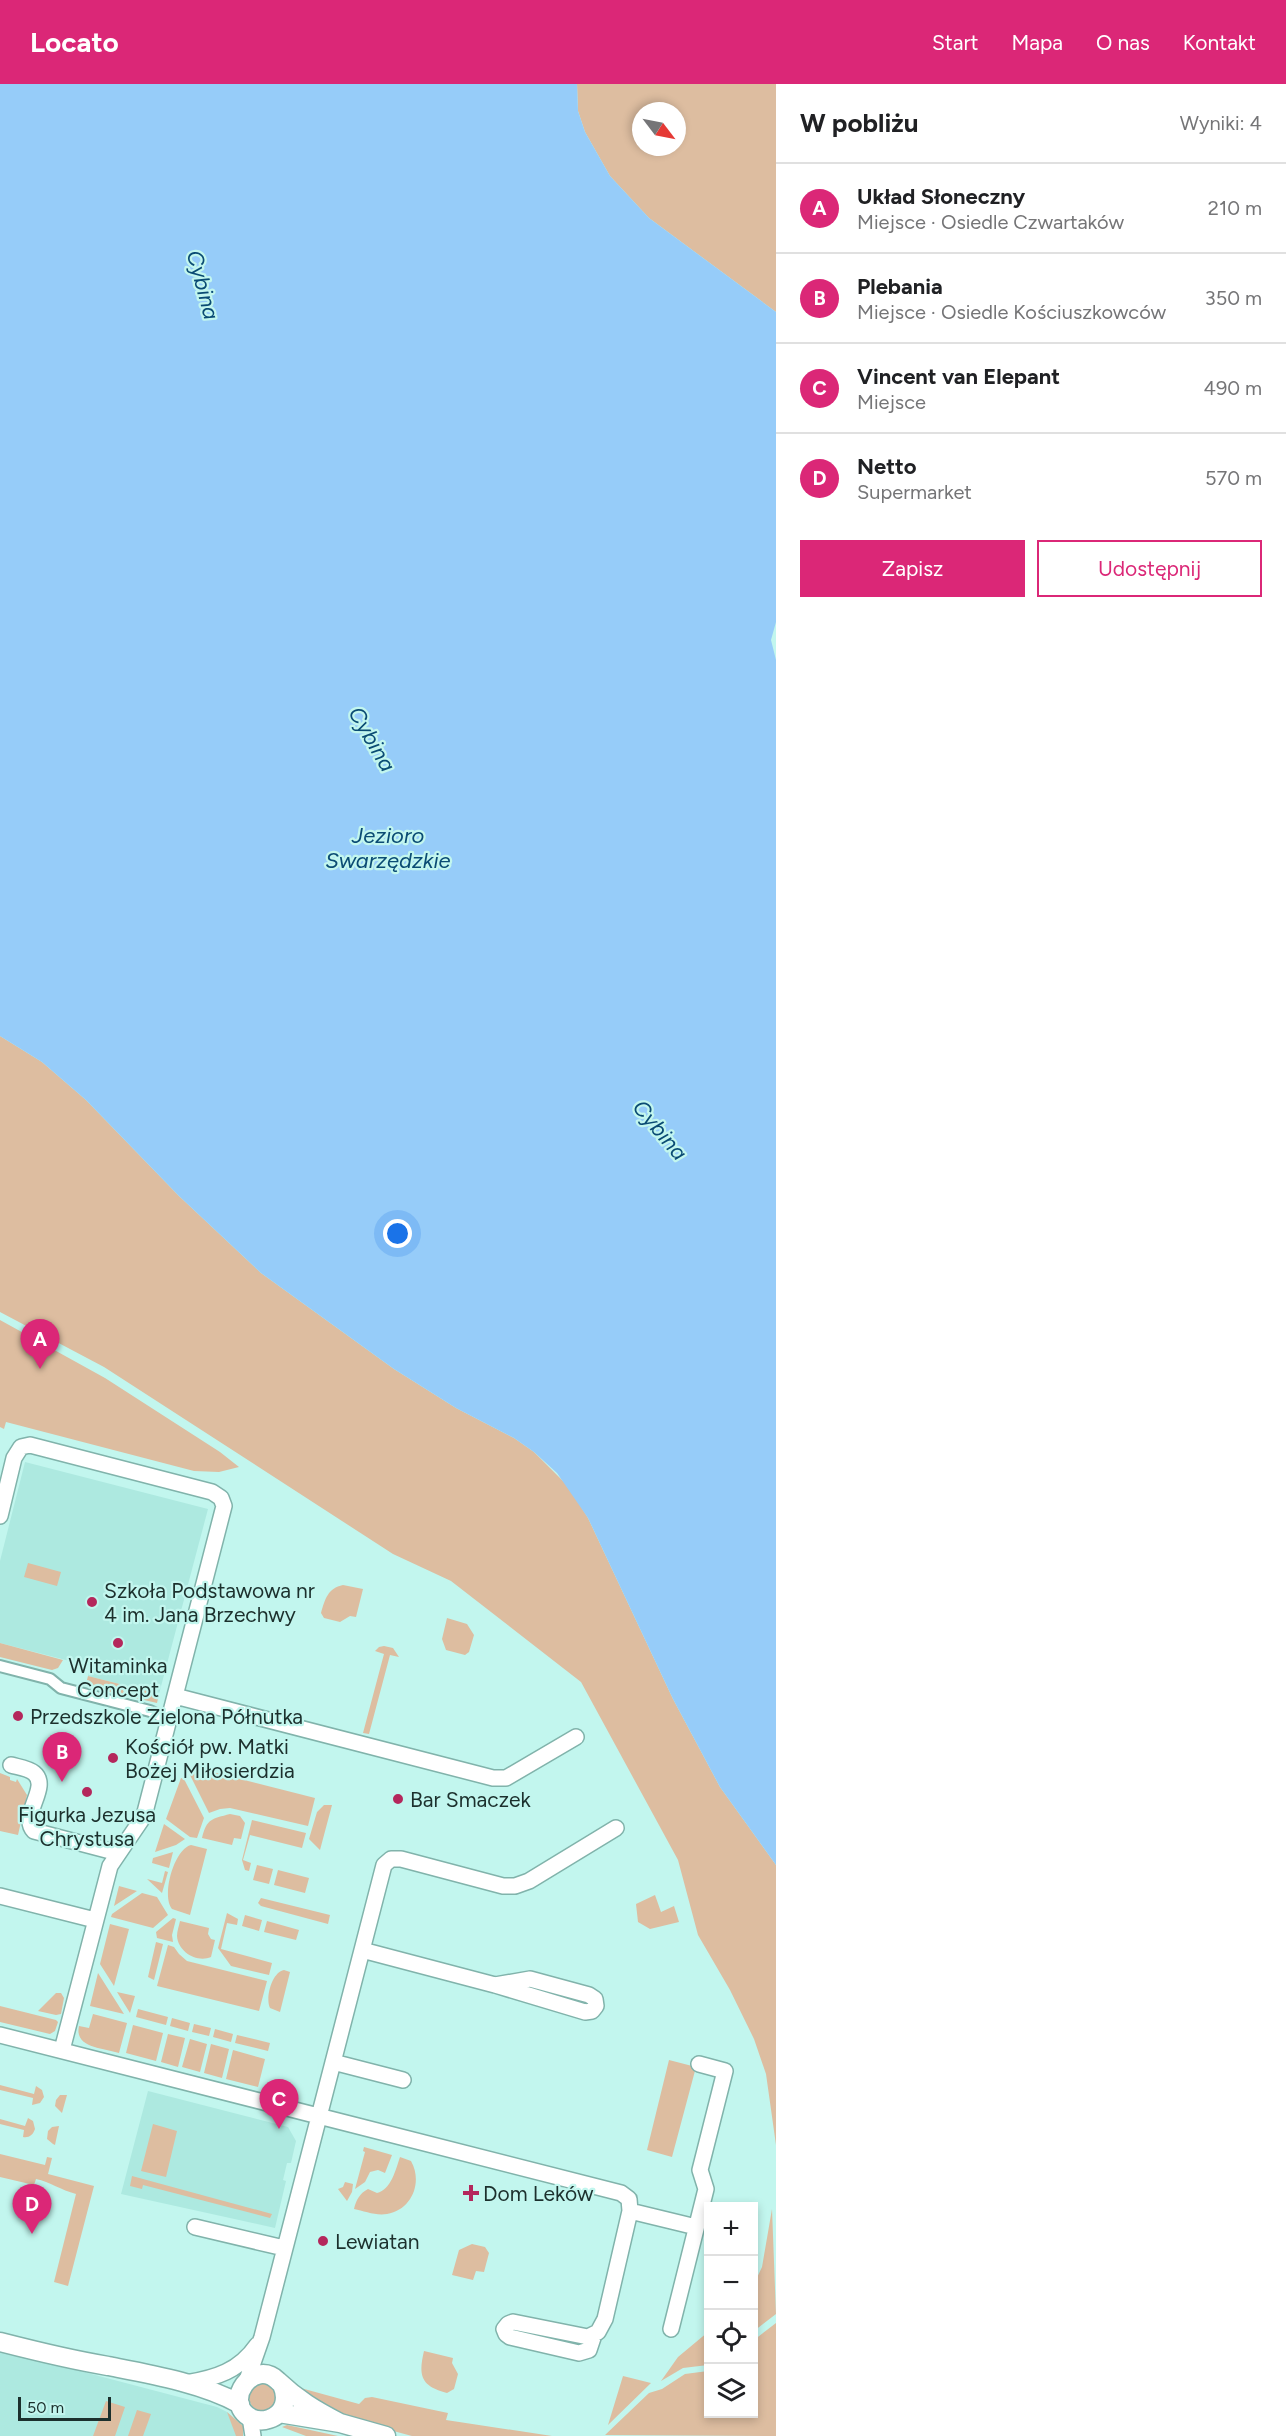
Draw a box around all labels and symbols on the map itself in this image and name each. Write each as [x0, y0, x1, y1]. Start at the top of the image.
north arrow [632, 102, 686, 156]
water label: Cybina [181, 247, 225, 323]
water label: Cybina [343, 702, 401, 776]
water label: Jezioro Swarzędzkie [325, 822, 451, 874]
water label: Cybina [627, 1094, 693, 1166]
your location [383, 1219, 412, 1248]
pin: A [20, 1320, 60, 1369]
place label: Szkoła Podstawowa nr 4 im. Jana Brzechwy [104, 1578, 315, 1627]
marker: Szkoła Podstawowa nr 4 im. Jana Brzechwy [85, 1595, 99, 1609]
marker: Witaminka Concept [111, 1636, 125, 1650]
place label: Witaminka Concept [69, 1653, 167, 1702]
place label: Przedszkole Zielona Półnutka [30, 1704, 303, 1729]
marker: Przedszkole Zielona Półnutka [11, 1709, 25, 1723]
pin: B [42, 1732, 82, 1782]
place label: Kościół pw. Matki Bożej Miłosierdzia [125, 1734, 295, 1783]
marker: Kościół pw. Matki Bożej Miłosierdzia [106, 1751, 120, 1765]
marker: Figurka Jezusa Chrystusa [80, 1785, 94, 1799]
place label: Bar Smaczek [410, 1787, 531, 1812]
marker: Bar Smaczek [391, 1792, 405, 1806]
place label: Figurka Jezusa Chrystusa [18, 1802, 156, 1851]
pin: C [260, 2080, 298, 2129]
place label: Dom Leków [483, 2181, 594, 2206]
pin: D [12, 2184, 51, 2234]
marker: Dom Leków [464, 2186, 478, 2200]
place label: Lewiatan [335, 2229, 419, 2254]
marker: Lewiatan [316, 2234, 330, 2248]
scale bar [18, 2394, 111, 2422]

